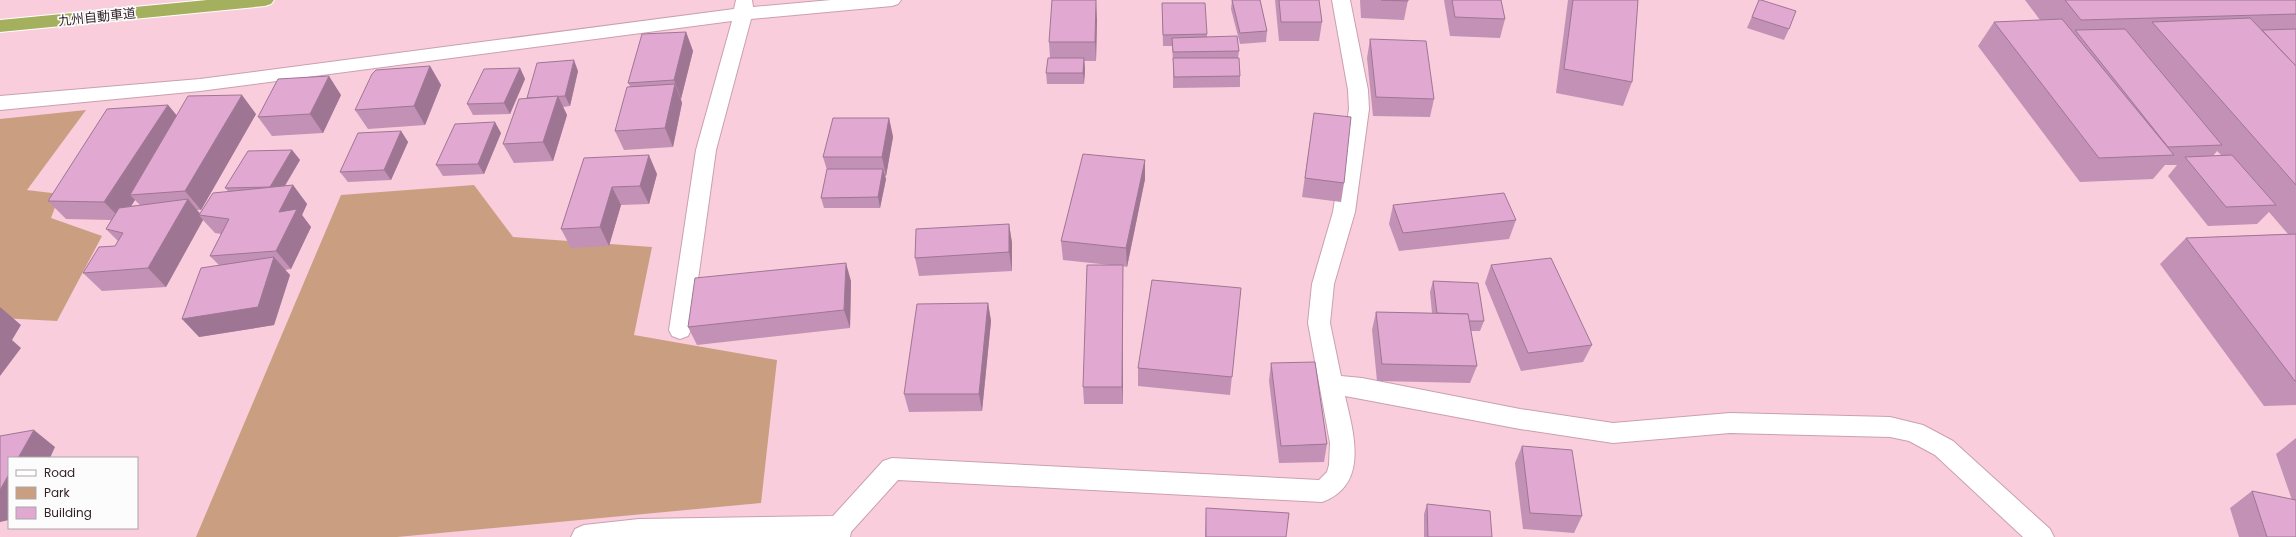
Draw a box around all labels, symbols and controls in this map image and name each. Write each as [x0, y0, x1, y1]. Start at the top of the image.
street label: 九州自動車道 [57, 3, 137, 31]
legend [8, 457, 138, 529]
text: Road [44, 464, 75, 481]
text: Park [44, 484, 71, 501]
text: Building [44, 504, 92, 521]

